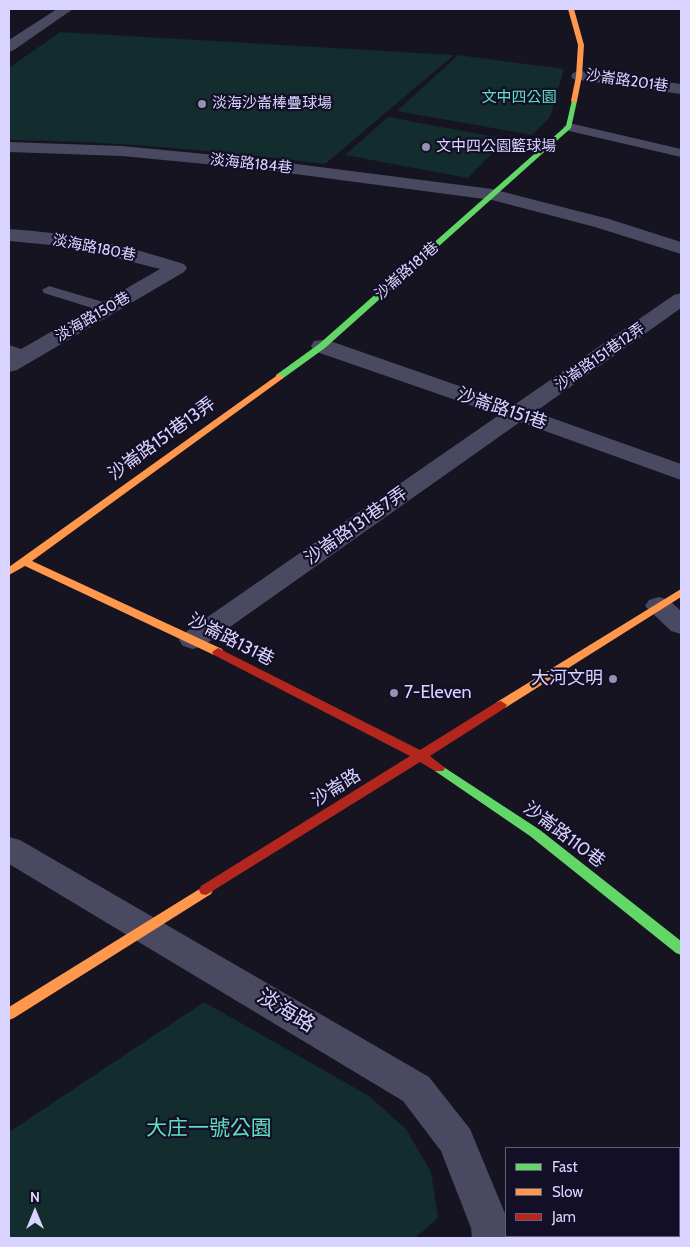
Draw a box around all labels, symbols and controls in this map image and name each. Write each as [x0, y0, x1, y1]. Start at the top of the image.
street label: 沙崙路201巷 [585, 66, 669, 96]
park label: 文中四公園 [482, 89, 556, 107]
place label: 淡海沙崙棒疊球場 [212, 95, 332, 113]
marker: 淡海沙崙棒疊球場 [196, 98, 208, 110]
place label: 文中四公園籃球場 [436, 138, 556, 156]
marker: 文中四公園籃球場 [420, 141, 432, 153]
street label: 淡海路184巷 [209, 151, 293, 177]
street label: 淡海路180巷 [51, 231, 137, 265]
street label: 沙崙路181巷 [371, 238, 443, 304]
street label: 淡海路150巷 [52, 288, 134, 346]
street label: 沙崙路151巷12弄 [552, 319, 648, 395]
street label: 沙崙路151巷 [454, 384, 550, 434]
street label: 沙崙路151巷13弄 [104, 393, 220, 485]
street label: 沙崙路131巷7弄 [300, 483, 412, 569]
street label: 沙崙路131巷 [184, 609, 278, 671]
place label: 大河文明 [531, 668, 603, 690]
marker: 大河文明 [607, 673, 619, 685]
place label: 7-Eleven [404, 682, 472, 704]
marker: 7-Eleven [388, 687, 400, 699]
street label: 沙崙路 [307, 765, 365, 811]
street label: 沙崙路110巷 [519, 797, 609, 873]
street label: 淡海路 [253, 984, 319, 1038]
park label: 大庄一號公園 [146, 1116, 272, 1142]
legend [505, 1147, 680, 1237]
text: Fast [552, 1158, 577, 1176]
text: Slow [552, 1183, 583, 1201]
north arrow [10, 1187, 60, 1237]
text: N [30, 1188, 40, 1206]
text: Jam [552, 1208, 576, 1226]

